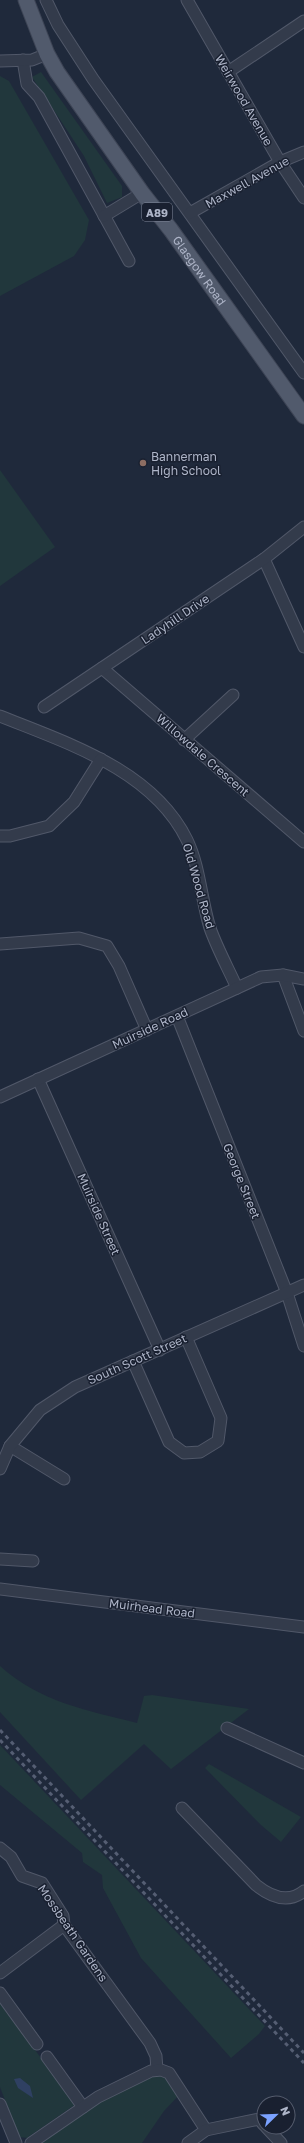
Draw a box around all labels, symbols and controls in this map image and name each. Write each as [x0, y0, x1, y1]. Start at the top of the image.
street label: Weirwood Avenue [212, 52, 276, 148]
street label: Maxwell Avenue [203, 153, 292, 211]
road number: A89 [142, 203, 172, 221]
street label: Glasgow Road [170, 233, 230, 308]
place label: Bannerman High School [151, 449, 221, 478]
marker: Bannerman High School [138, 458, 148, 468]
street label: Ladyhill Drive [138, 591, 212, 647]
street label: Willowdale Crescent [153, 710, 253, 800]
street label: Old Wood Road [180, 842, 218, 930]
street label: Muirside Road [110, 1004, 190, 1052]
street label: George Street [220, 1141, 264, 1221]
street label: Muirside Street [74, 1171, 124, 1257]
street label: South Scott Street [85, 1330, 189, 1388]
street label: Muirhead Road [108, 1595, 196, 1621]
street label: Mossbeath Gardens [35, 1881, 111, 1985]
north arrow [256, 2095, 296, 2135]
text: N [278, 2105, 293, 2117]

